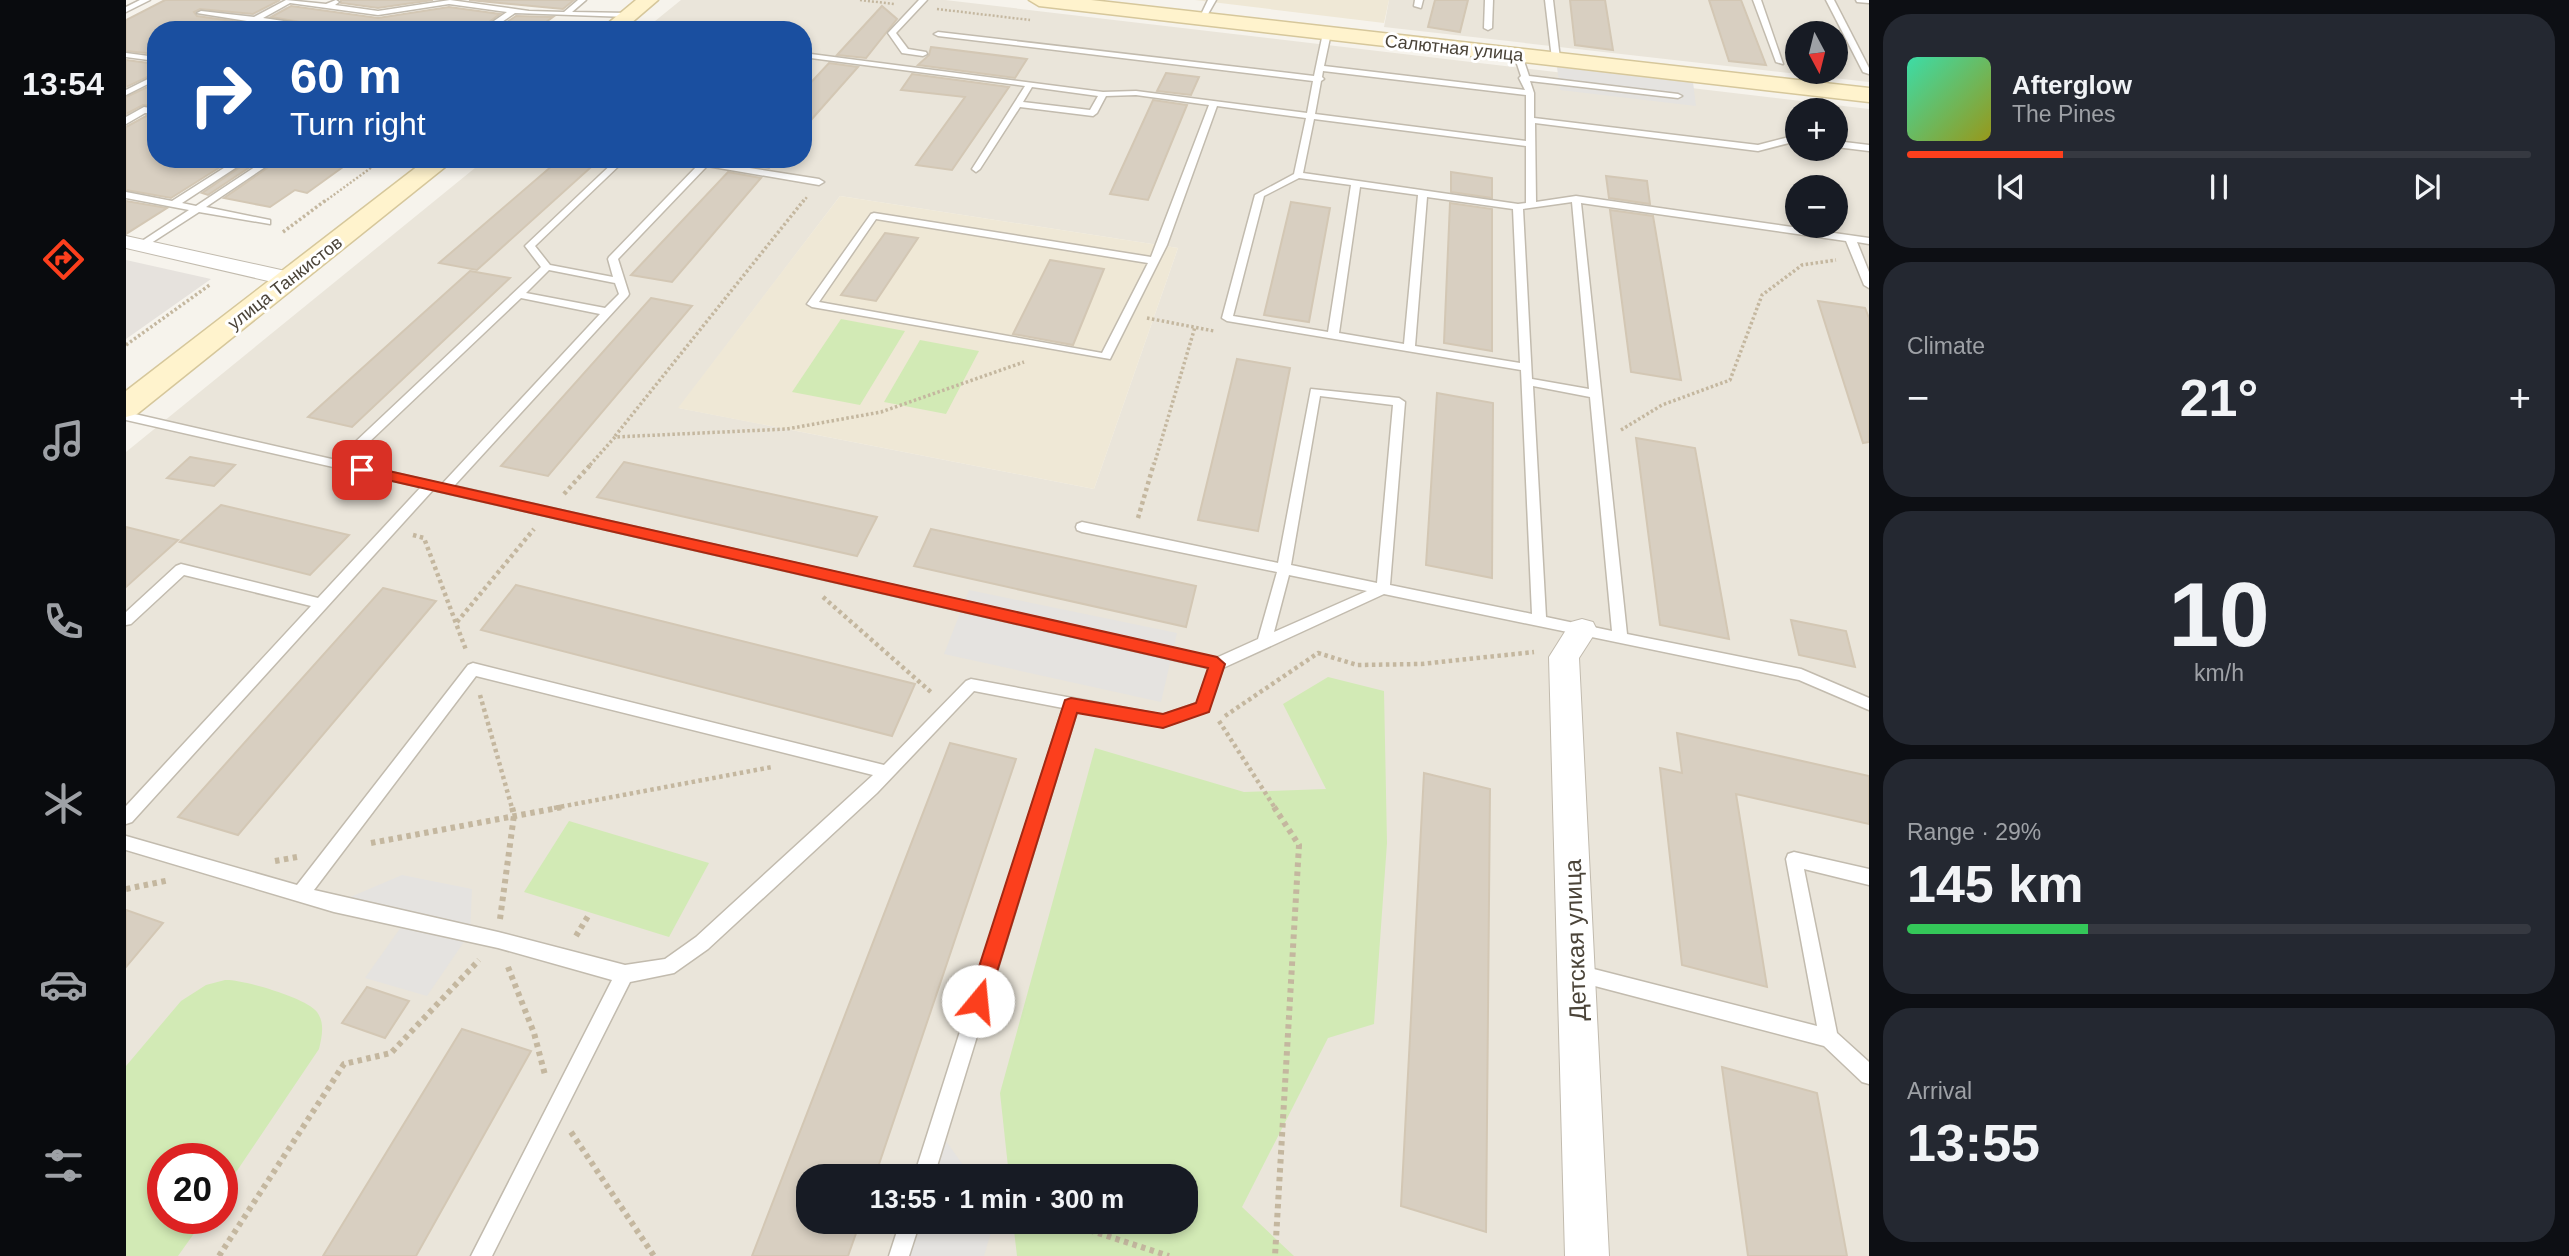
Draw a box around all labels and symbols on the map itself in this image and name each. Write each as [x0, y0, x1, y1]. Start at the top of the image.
north arrow [1785, 21, 1848, 84]
street label: Салютная улица [1384, 31, 1525, 65]
street label: улица Танкистов [224, 232, 346, 334]
pin [332, 440, 392, 500]
street label: Детская улица [1559, 858, 1591, 1021]
position arrow [941, 964, 1015, 1038]
speed limit sign: 20 [147, 1143, 238, 1234]

